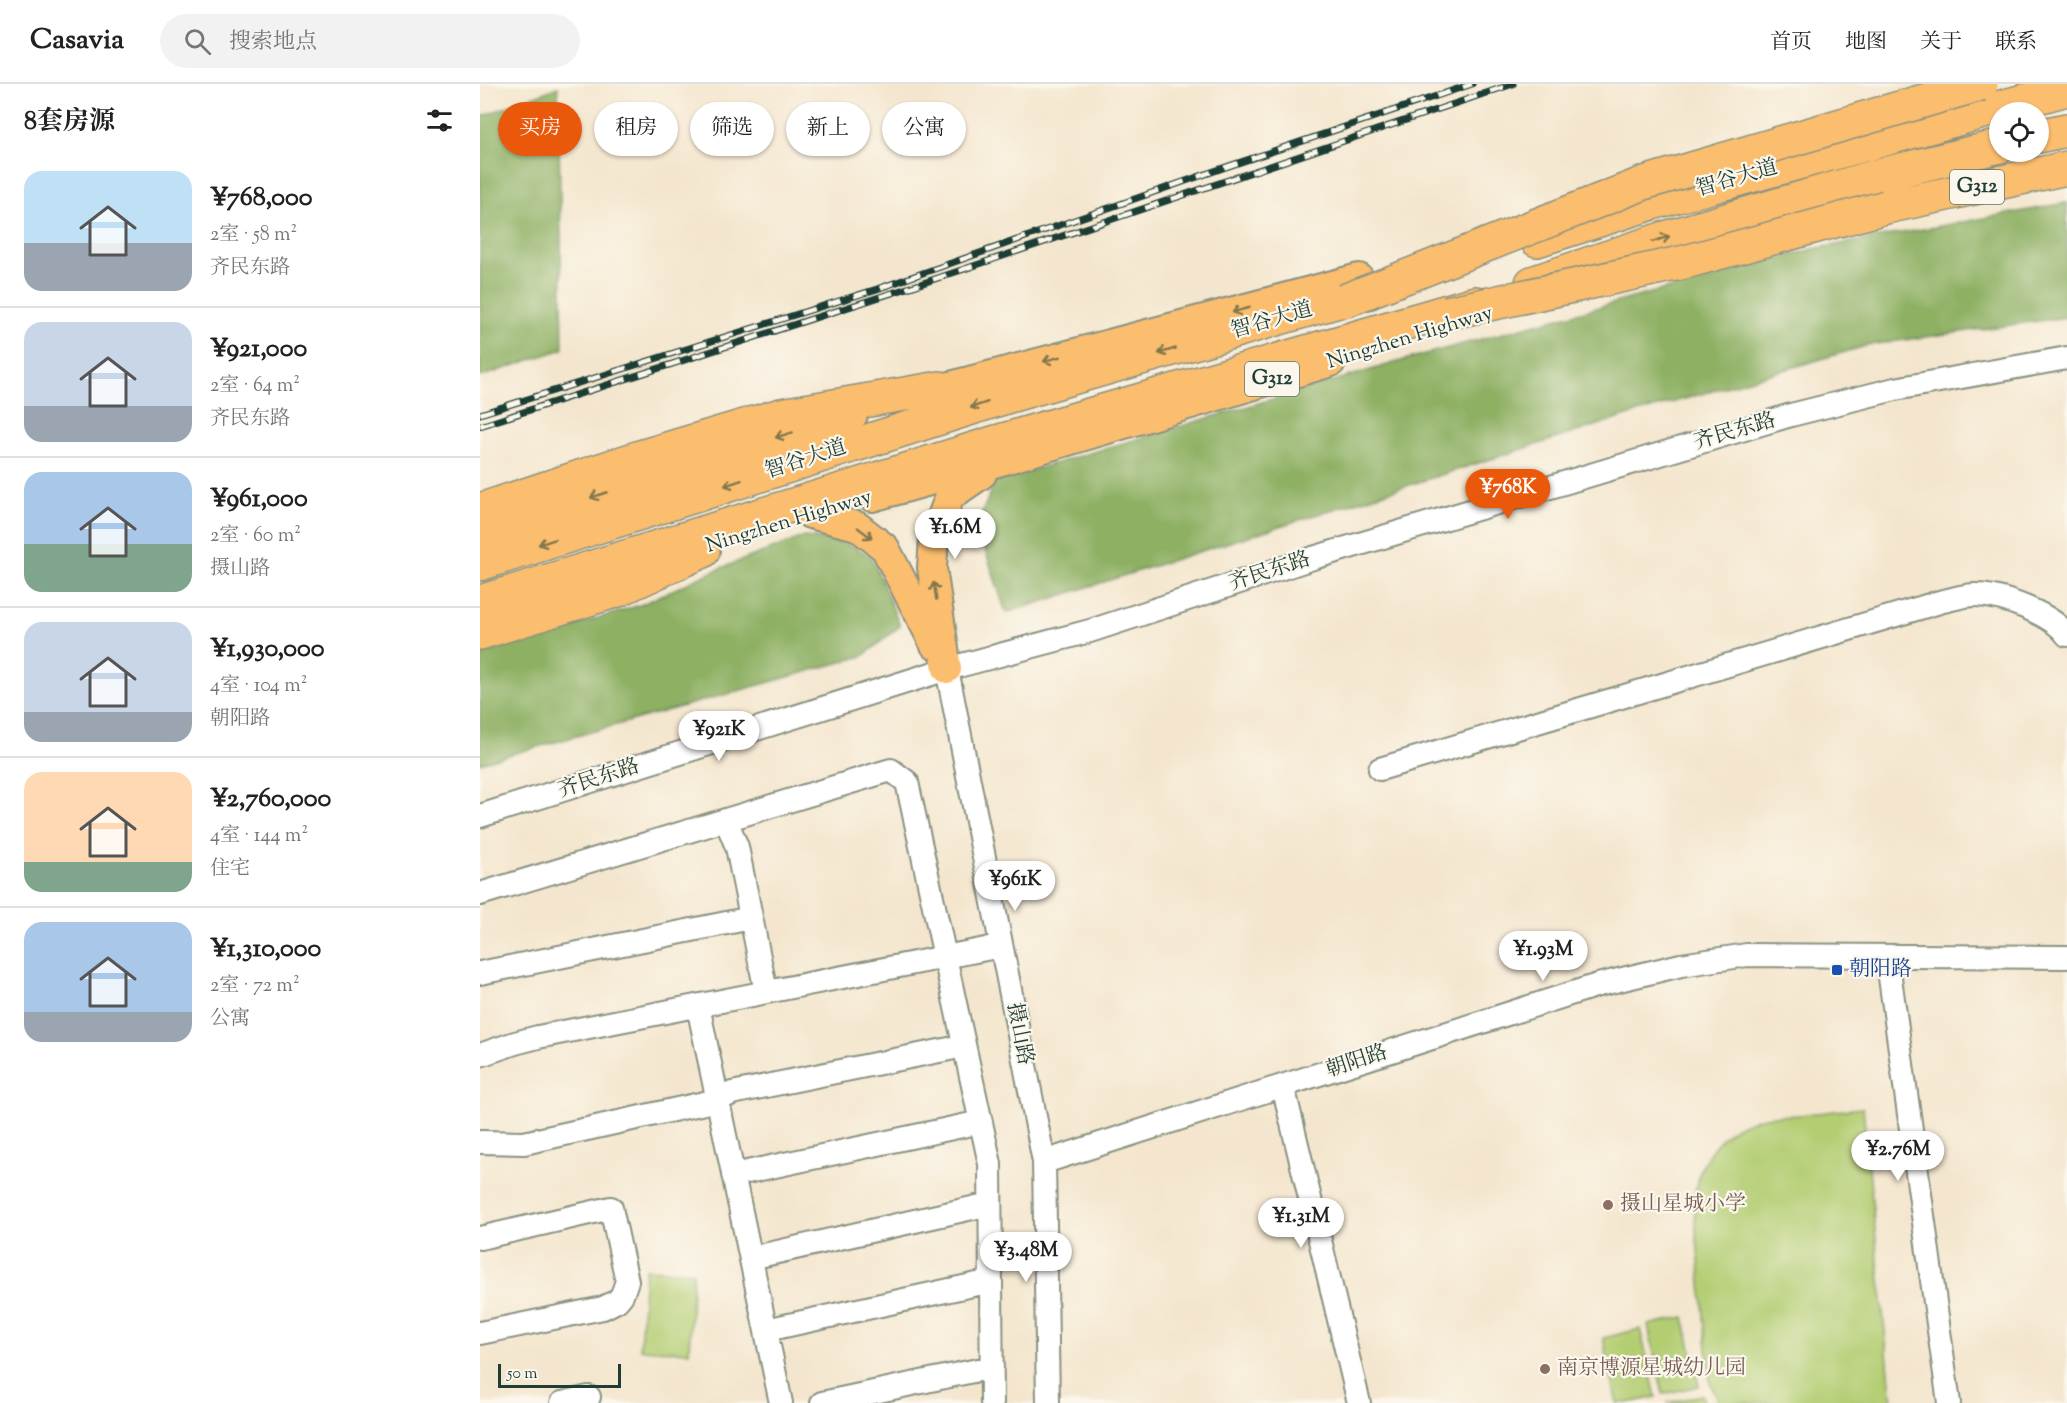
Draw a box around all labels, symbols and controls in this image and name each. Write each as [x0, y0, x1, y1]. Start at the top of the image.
search box [160, 14, 580, 68]
text: Casavia [30, 21, 124, 61]
icon: search [181, 25, 214, 58]
text: 搜索地点 [229, 27, 317, 59]
text: 首页 [1770, 28, 1812, 58]
text: 地图 [1845, 28, 1887, 58]
text: 关于 [1920, 28, 1962, 58]
text: 联系 [1995, 28, 2037, 58]
chip: 买房 [498, 102, 582, 156]
chip: 租房 [594, 102, 678, 156]
chip: 筛选 [690, 102, 774, 156]
chip: 新上 [786, 102, 870, 156]
chip: 公寓 [882, 102, 966, 156]
map controls [1989, 102, 2049, 162]
button: locate [1989, 102, 2049, 162]
text: 8套房源 [24, 104, 115, 141]
icon: filters [423, 104, 456, 137]
street label: 智谷大道 [1692, 153, 1782, 205]
road number: G312 [1950, 170, 2004, 204]
text: ¥768,000 [210, 180, 312, 217]
icon: home [72, 195, 144, 267]
text: 2室 · 58 m² [210, 221, 297, 250]
one-way arrow [1651, 233, 1670, 244]
text: 齐民东路 [210, 254, 290, 283]
street label: 智谷大道 [1227, 295, 1317, 347]
street label: Ningzhen Highway [1323, 298, 1497, 378]
one-way arrow [1232, 304, 1251, 316]
text: ¥921,000 [210, 331, 307, 368]
icon: home [72, 346, 144, 418]
one-way arrow [1157, 346, 1176, 357]
one-way arrow [1043, 353, 1062, 365]
road number: G312 [1245, 362, 1299, 396]
text: 2室 · 64 m² [210, 372, 300, 401]
one-way arrow [970, 401, 989, 412]
text: 齐民东路 [210, 405, 290, 434]
street label: 齐民东路 [1690, 406, 1780, 458]
one-way arrow [775, 430, 794, 441]
street label: 智谷大道 [761, 433, 851, 487]
pin: ¥768K [1466, 469, 1550, 520]
text: ¥768K [1479, 474, 1537, 503]
one-way arrow [724, 478, 743, 489]
text: ¥961,000 [210, 481, 308, 518]
street label: Ningzhen Highway [702, 482, 876, 562]
one-way arrow [590, 490, 609, 501]
icon: home [72, 496, 144, 568]
pin: ¥1.6M [913, 509, 997, 560]
text: ¥1.6M [929, 514, 981, 543]
text: 2室 · 60 m² [210, 522, 301, 551]
one-way arrow [857, 526, 873, 539]
one-way arrow [538, 538, 557, 549]
street label: 齐民东路 [1225, 545, 1315, 599]
text: 摄山路 [210, 555, 270, 584]
one-way arrow [929, 581, 940, 601]
text: ¥1,930,000 [210, 631, 325, 668]
icon: home [72, 646, 144, 718]
text: 4室 · 104 m² [210, 672, 307, 701]
text: 朝阳路 [210, 705, 270, 734]
pin: ¥921K [677, 711, 761, 762]
text: ¥921K [692, 716, 746, 745]
street label: 齐民东路 [554, 752, 644, 806]
text: ¥2,760,000 [210, 781, 331, 818]
icon: home [72, 796, 144, 868]
text: 4室 · 144 m² [210, 822, 308, 851]
text: 住宅 [210, 855, 250, 884]
pin: ¥961K [973, 861, 1057, 912]
text: ¥961K [988, 866, 1042, 895]
text: ¥1,310,000 [210, 931, 321, 968]
pin: ¥1.93M [1494, 931, 1592, 982]
text: ¥1.93M [1513, 936, 1573, 965]
icon: home [72, 946, 144, 1018]
place label: 朝阳路 [1849, 955, 1912, 985]
marker: 朝阳路 [1830, 963, 1844, 977]
text: 2室 · 72 m² [210, 972, 300, 1001]
street label: 摄山路 [998, 1000, 1040, 1068]
text: 公寓 [210, 1005, 250, 1034]
street label: 朝阳路 [1322, 1038, 1392, 1086]
pin: ¥2.76M [1849, 1131, 1947, 1182]
text: ¥2.76M [1865, 1136, 1931, 1165]
place label: 摄山星城小学 [1620, 1190, 1746, 1220]
pin: ¥1.31M [1252, 1198, 1350, 1249]
marker: 摄山星城小学 [1601, 1198, 1615, 1212]
text: ¥1.31M [1272, 1203, 1330, 1232]
pin: ¥3.48M [977, 1232, 1075, 1283]
text: ¥3.48M [994, 1237, 1058, 1266]
place label: 南京博源星城幼儿园 [1557, 1354, 1746, 1384]
scale bar [498, 1361, 621, 1388]
marker: 南京博源星城幼儿园 [1538, 1362, 1552, 1376]
text: 50 m [507, 1363, 538, 1386]

